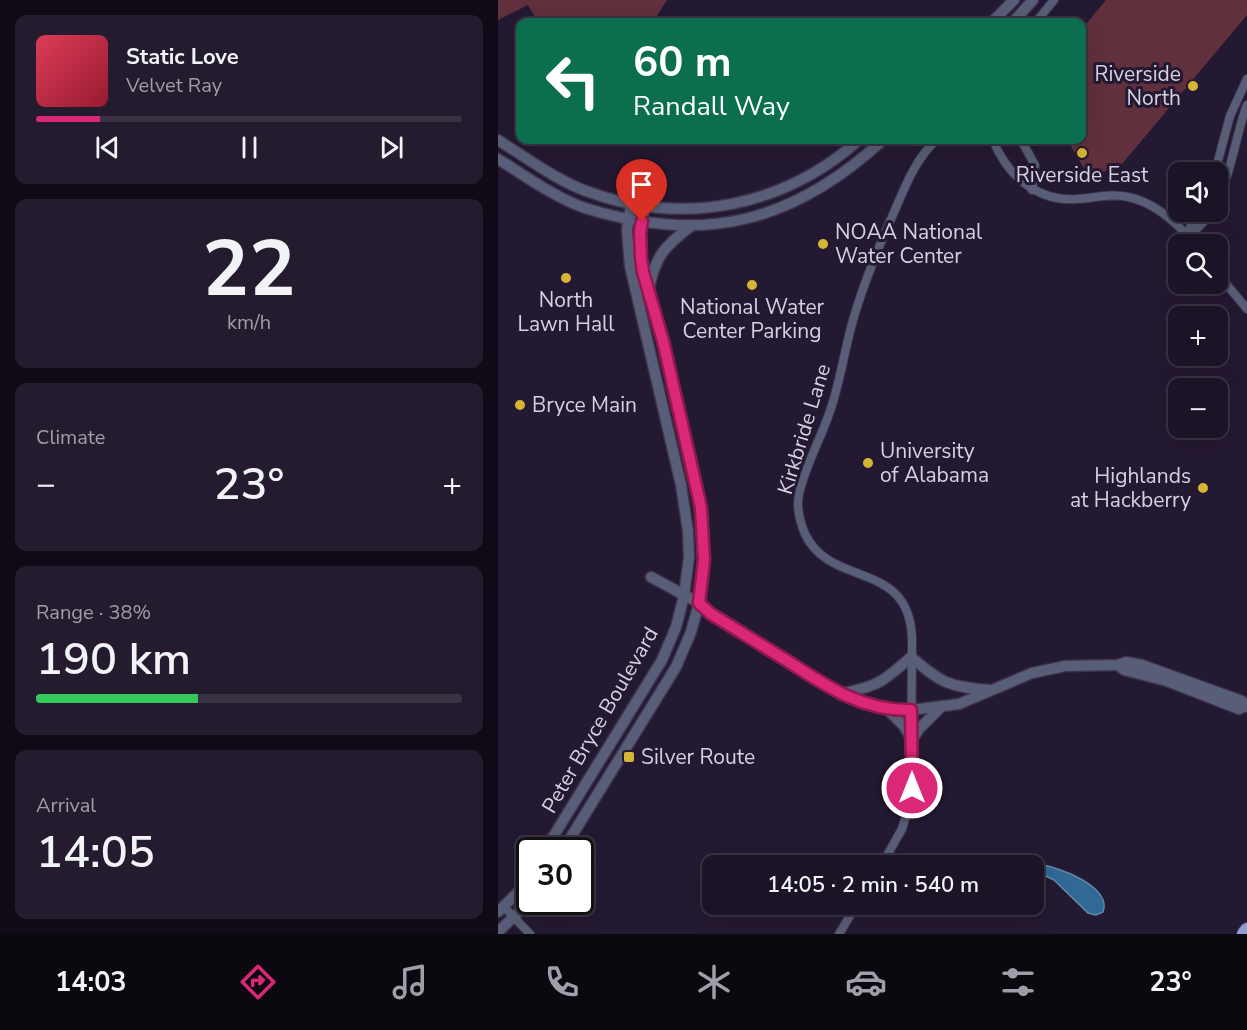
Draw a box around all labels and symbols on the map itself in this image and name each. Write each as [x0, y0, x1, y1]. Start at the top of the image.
place label: Riverside North [1094, 60, 1181, 112]
marker: Riverside North [1186, 79, 1200, 93]
marker: Riverside East [1075, 146, 1089, 160]
pin [616, 159, 667, 221]
place label: Riverside East [1016, 161, 1149, 189]
place label: NOAA National Water Center [835, 218, 983, 270]
marker: NOAA National Water Center [816, 237, 830, 251]
marker: North Lawn Hall [559, 271, 573, 285]
marker: National Water Center Parking [745, 278, 759, 292]
place label: North Lawn Hall [518, 286, 615, 338]
place label: National Water Center Parking [680, 293, 825, 345]
street label: Kirkbride Lane [771, 360, 837, 498]
place label: Bryce Main [532, 391, 637, 419]
marker: Bryce Main [513, 398, 527, 412]
place label: University of Alabama [880, 437, 989, 489]
marker: University of Alabama [861, 456, 875, 470]
place label: Highlands at Hackberry [1070, 462, 1191, 514]
marker: Highlands at Hackberry [1196, 481, 1210, 495]
street label: Peter Bryce Boulevard [535, 622, 665, 818]
place label: Silver Route [641, 743, 755, 771]
marker: Silver Route [622, 750, 636, 764]
position arrow [880, 756, 944, 820]
speed limit sign: 30 [516, 837, 594, 915]

